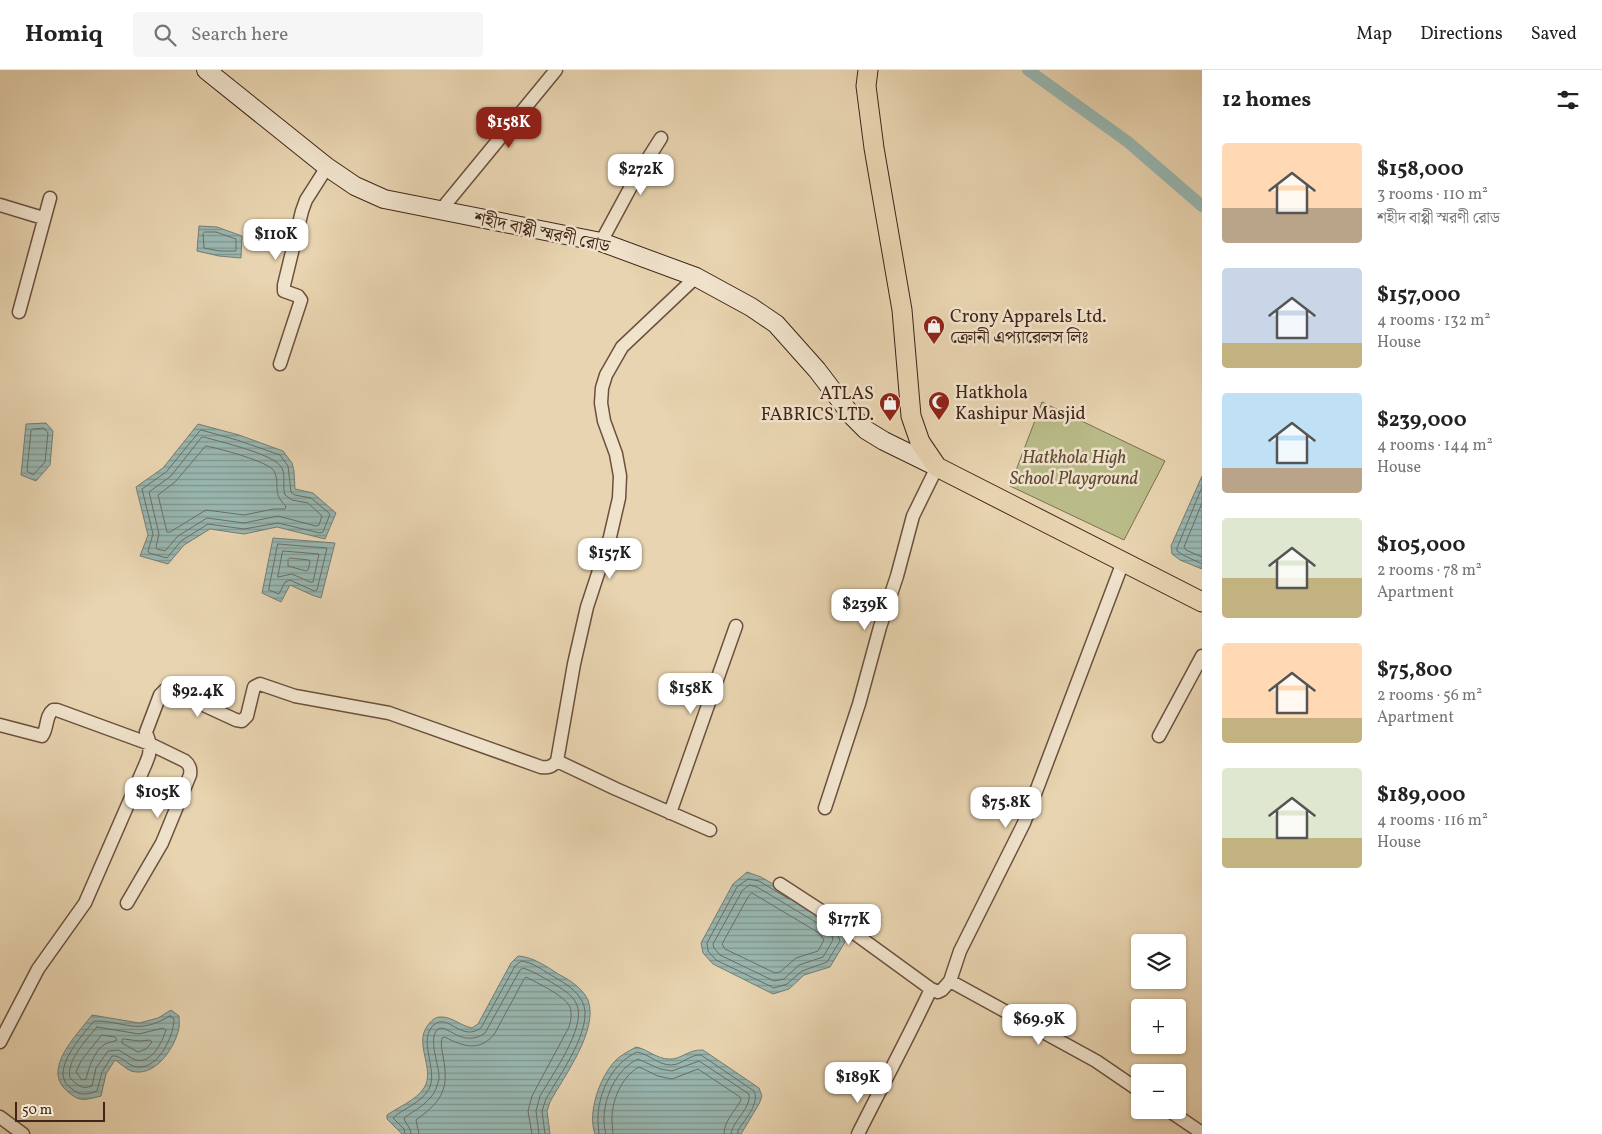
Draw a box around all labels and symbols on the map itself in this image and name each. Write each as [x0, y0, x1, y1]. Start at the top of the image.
pin: $158K [474, 106, 544, 149]
pin: $272K [606, 154, 676, 196]
street label: শহীদ বাপ্পী স্মরণী রোড [471, 207, 613, 260]
pin: $110K [241, 218, 311, 261]
place label: Crony Apparels Ltd. ক্রোনী এপ্যারেলস লিঃ [950, 305, 1107, 351]
shop icon: Crony Apparels Ltd. ক্রোনী এপ্যারেলস লিঃ [922, 314, 946, 345]
place label: Hatkhola Kashipur Masjid [955, 381, 1086, 427]
place label: ATLAS FABRICS LTD. [761, 382, 874, 428]
mosque icon: Hatkhola Kashipur Masjid [927, 390, 951, 421]
shop icon: ATLAS FABRICS LTD. [878, 391, 902, 422]
park label: Hatkhola High School Playground [1010, 446, 1139, 492]
pin: $157K [575, 538, 645, 580]
pin: $239K [830, 588, 900, 631]
pin: $158K [656, 672, 726, 715]
pin: $92.4K [157, 676, 239, 718]
pin: $105K [123, 776, 193, 819]
pin: $75.8K [965, 786, 1047, 829]
pin: $177K [814, 904, 884, 946]
pin: $69.9K [998, 1004, 1080, 1046]
pin: $189K [823, 1062, 893, 1104]
scale bar [15, 1099, 105, 1122]

